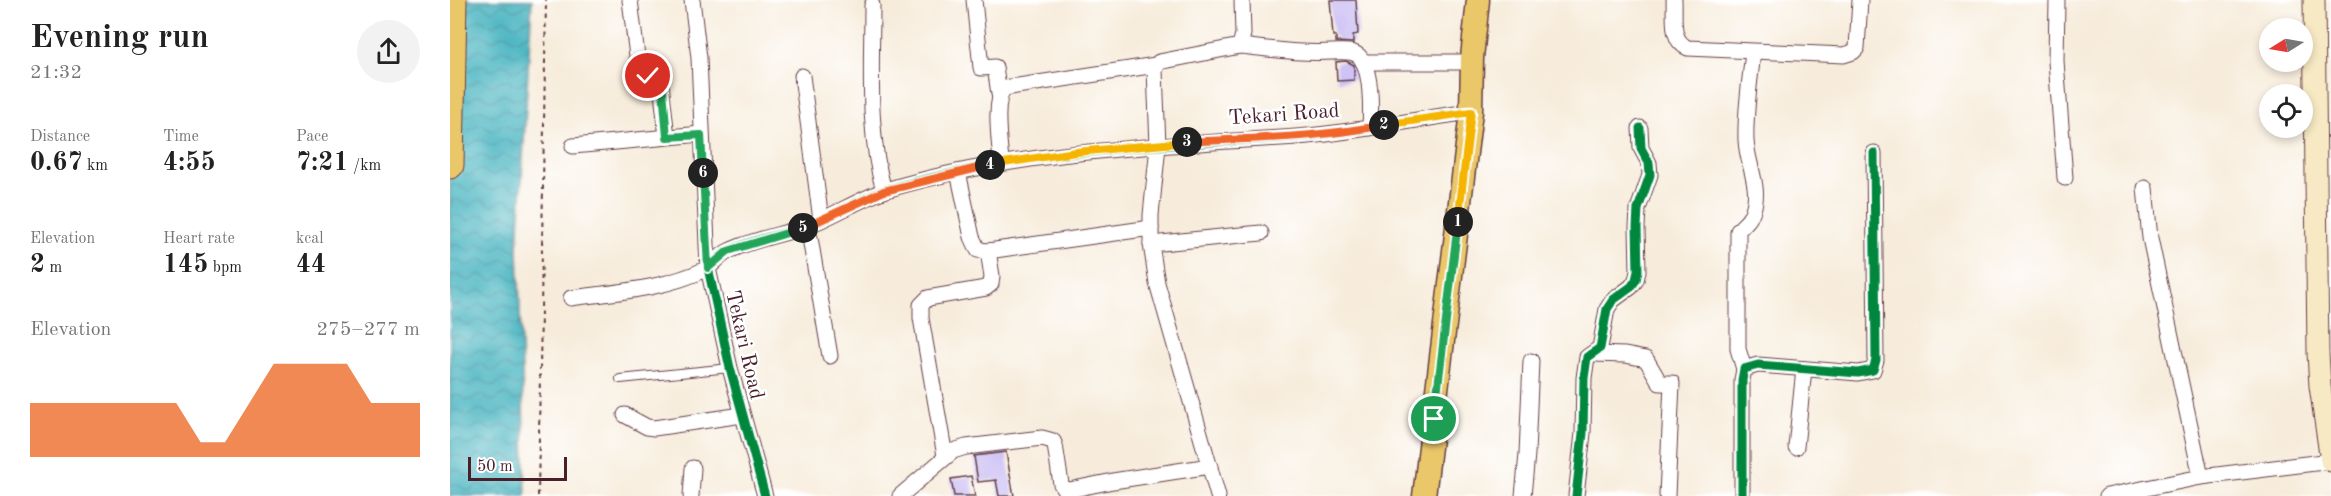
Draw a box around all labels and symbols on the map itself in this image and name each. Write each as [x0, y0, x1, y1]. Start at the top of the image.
north arrow [2259, 18, 2313, 72]
pin [622, 50, 673, 101]
street label: Tekari Road [1228, 101, 1340, 129]
pin: 2 [1369, 110, 1399, 140]
pin: 3 [1172, 127, 1202, 157]
pin: 4 [975, 150, 1005, 180]
pin: 6 [688, 158, 718, 188]
pin: 1 [1443, 207, 1473, 237]
pin: 5 [788, 213, 818, 243]
street label: Tekari Road [721, 288, 767, 402]
pin [1408, 393, 1459, 444]
scale bar [468, 454, 567, 482]

